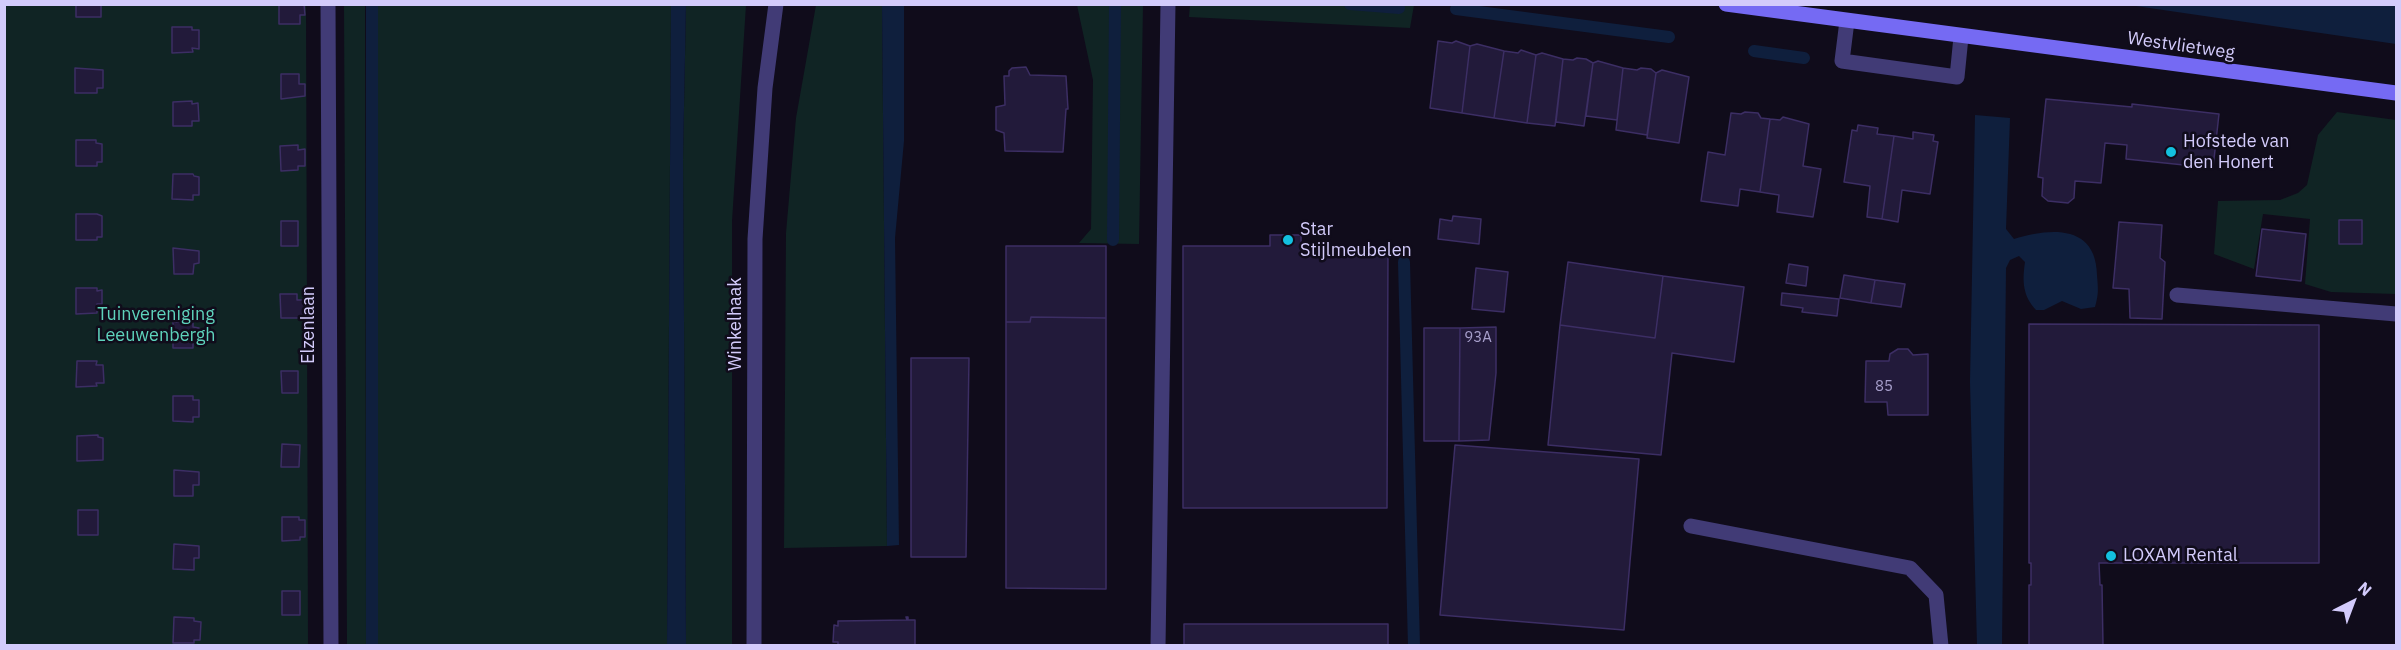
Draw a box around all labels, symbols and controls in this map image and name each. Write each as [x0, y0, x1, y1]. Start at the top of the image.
street label: Westvlietweg [2126, 28, 2236, 64]
place label: Hofstede van den Honert [2183, 131, 2289, 174]
marker: Hofstede van den Honert [2164, 145, 2178, 159]
place label: Star Stijlmeubelen [1300, 219, 1412, 262]
marker: Star Stijlmeubelen [1281, 233, 1295, 247]
street label: Winkelhaak [725, 277, 747, 371]
street label: Elzenlaan [298, 286, 320, 364]
park label: Tuinvereniging Leeuwenbergh [97, 304, 215, 346]
house number: 93A [1464, 329, 1492, 347]
house number: 85 [1875, 378, 1893, 396]
place label: LOXAM Rental [2123, 545, 2238, 567]
marker: LOXAM Rental [2104, 549, 2118, 563]
north arrow [2323, 572, 2383, 632]
text: N [2354, 577, 2376, 600]

